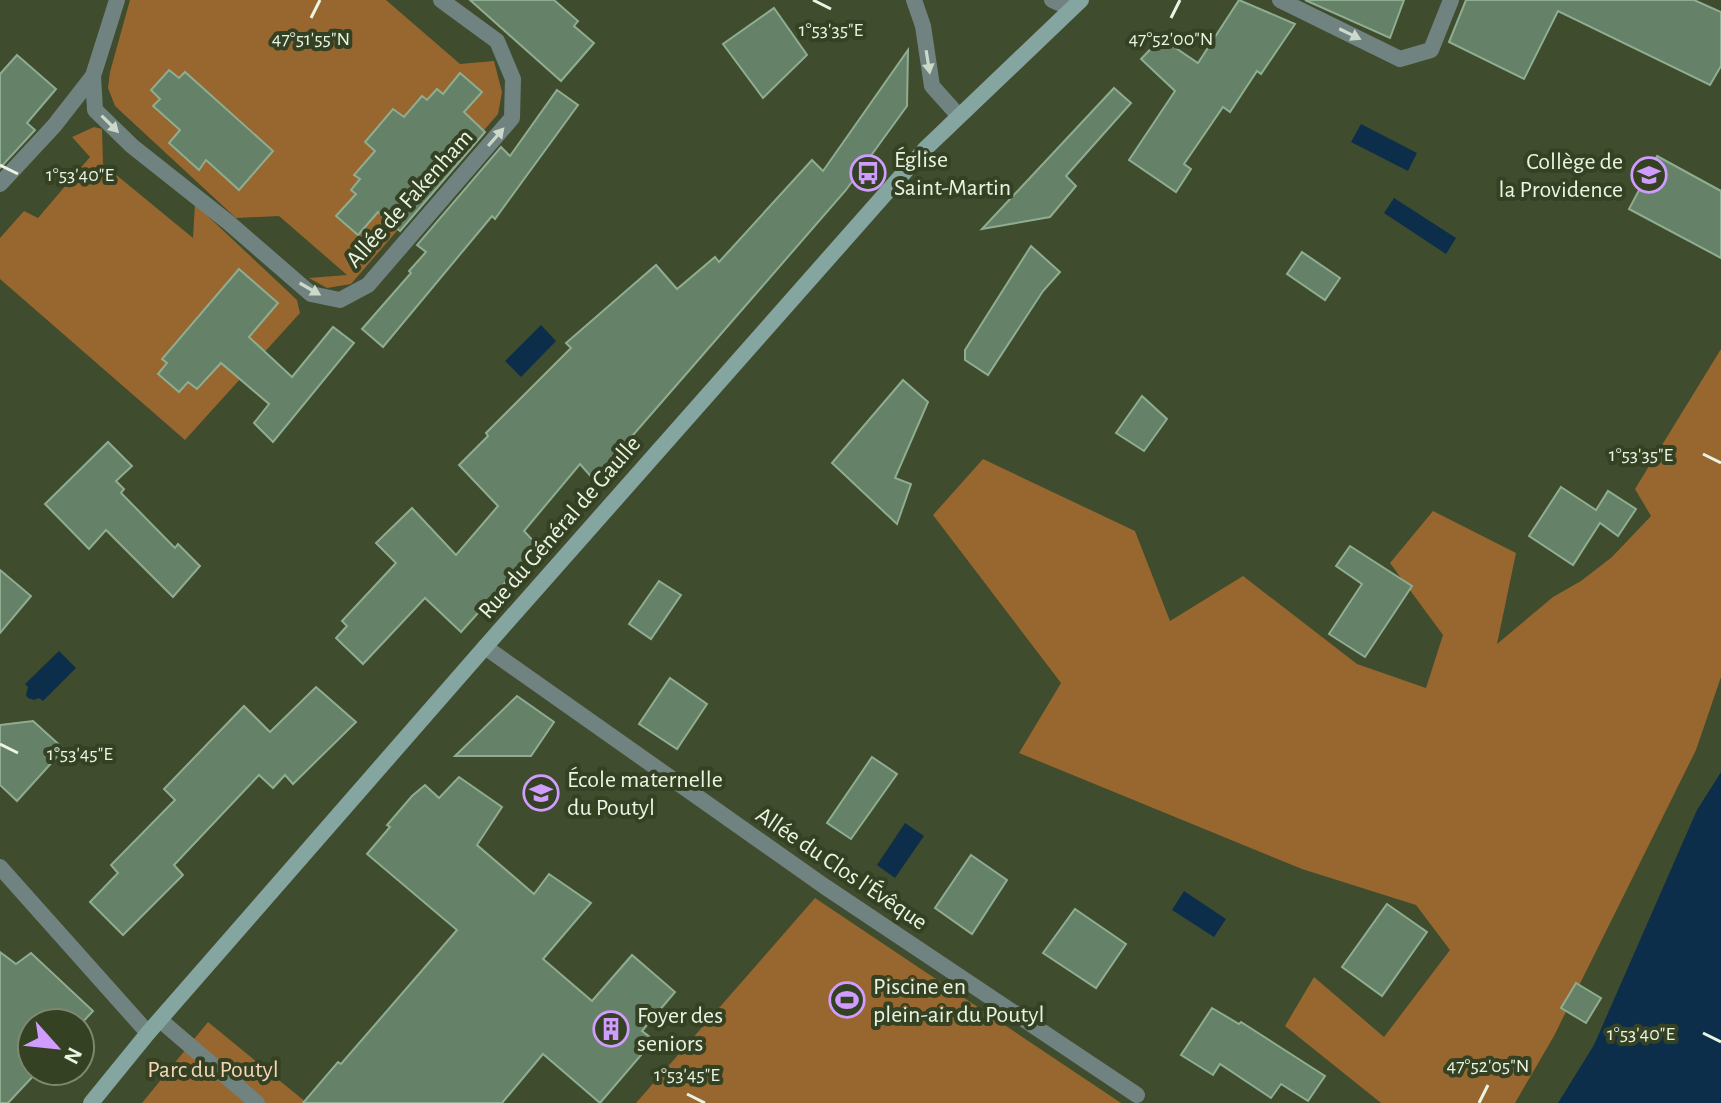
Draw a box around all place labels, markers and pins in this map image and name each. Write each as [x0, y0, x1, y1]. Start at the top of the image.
place label: Église Saint-Martin [894, 146, 1011, 200]
place label: Collège de la Providence [1499, 150, 1623, 202]
bus stop icon: Église Saint-Martin [849, 154, 887, 192]
school or university icon: Collège de la Providence [1630, 156, 1668, 194]
place label: École maternelle du Poutyl [567, 766, 723, 820]
school or university icon: École maternelle du Poutyl [522, 774, 560, 812]
place label: Piscine en plein-air du Poutyl [873, 975, 1044, 1027]
sports icon: Piscine en plein-air du Poutyl [828, 981, 866, 1019]
place label: Foyer des seniors [637, 1004, 723, 1056]
building icon: Foyer des seniors [592, 1010, 630, 1048]

